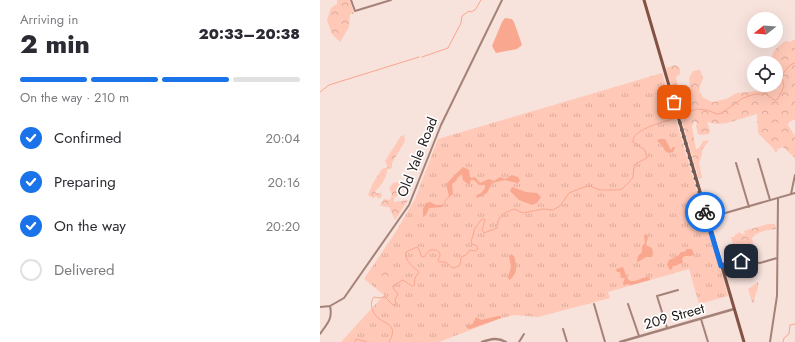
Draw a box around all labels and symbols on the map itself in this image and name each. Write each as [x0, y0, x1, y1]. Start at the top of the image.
north arrow [747, 12, 783, 48]
pin [657, 85, 691, 119]
street label: Old Yale Road [392, 114, 442, 200]
courier [685, 192, 725, 232]
pin [724, 244, 758, 278]
street label: 209 Street [641, 298, 707, 334]

